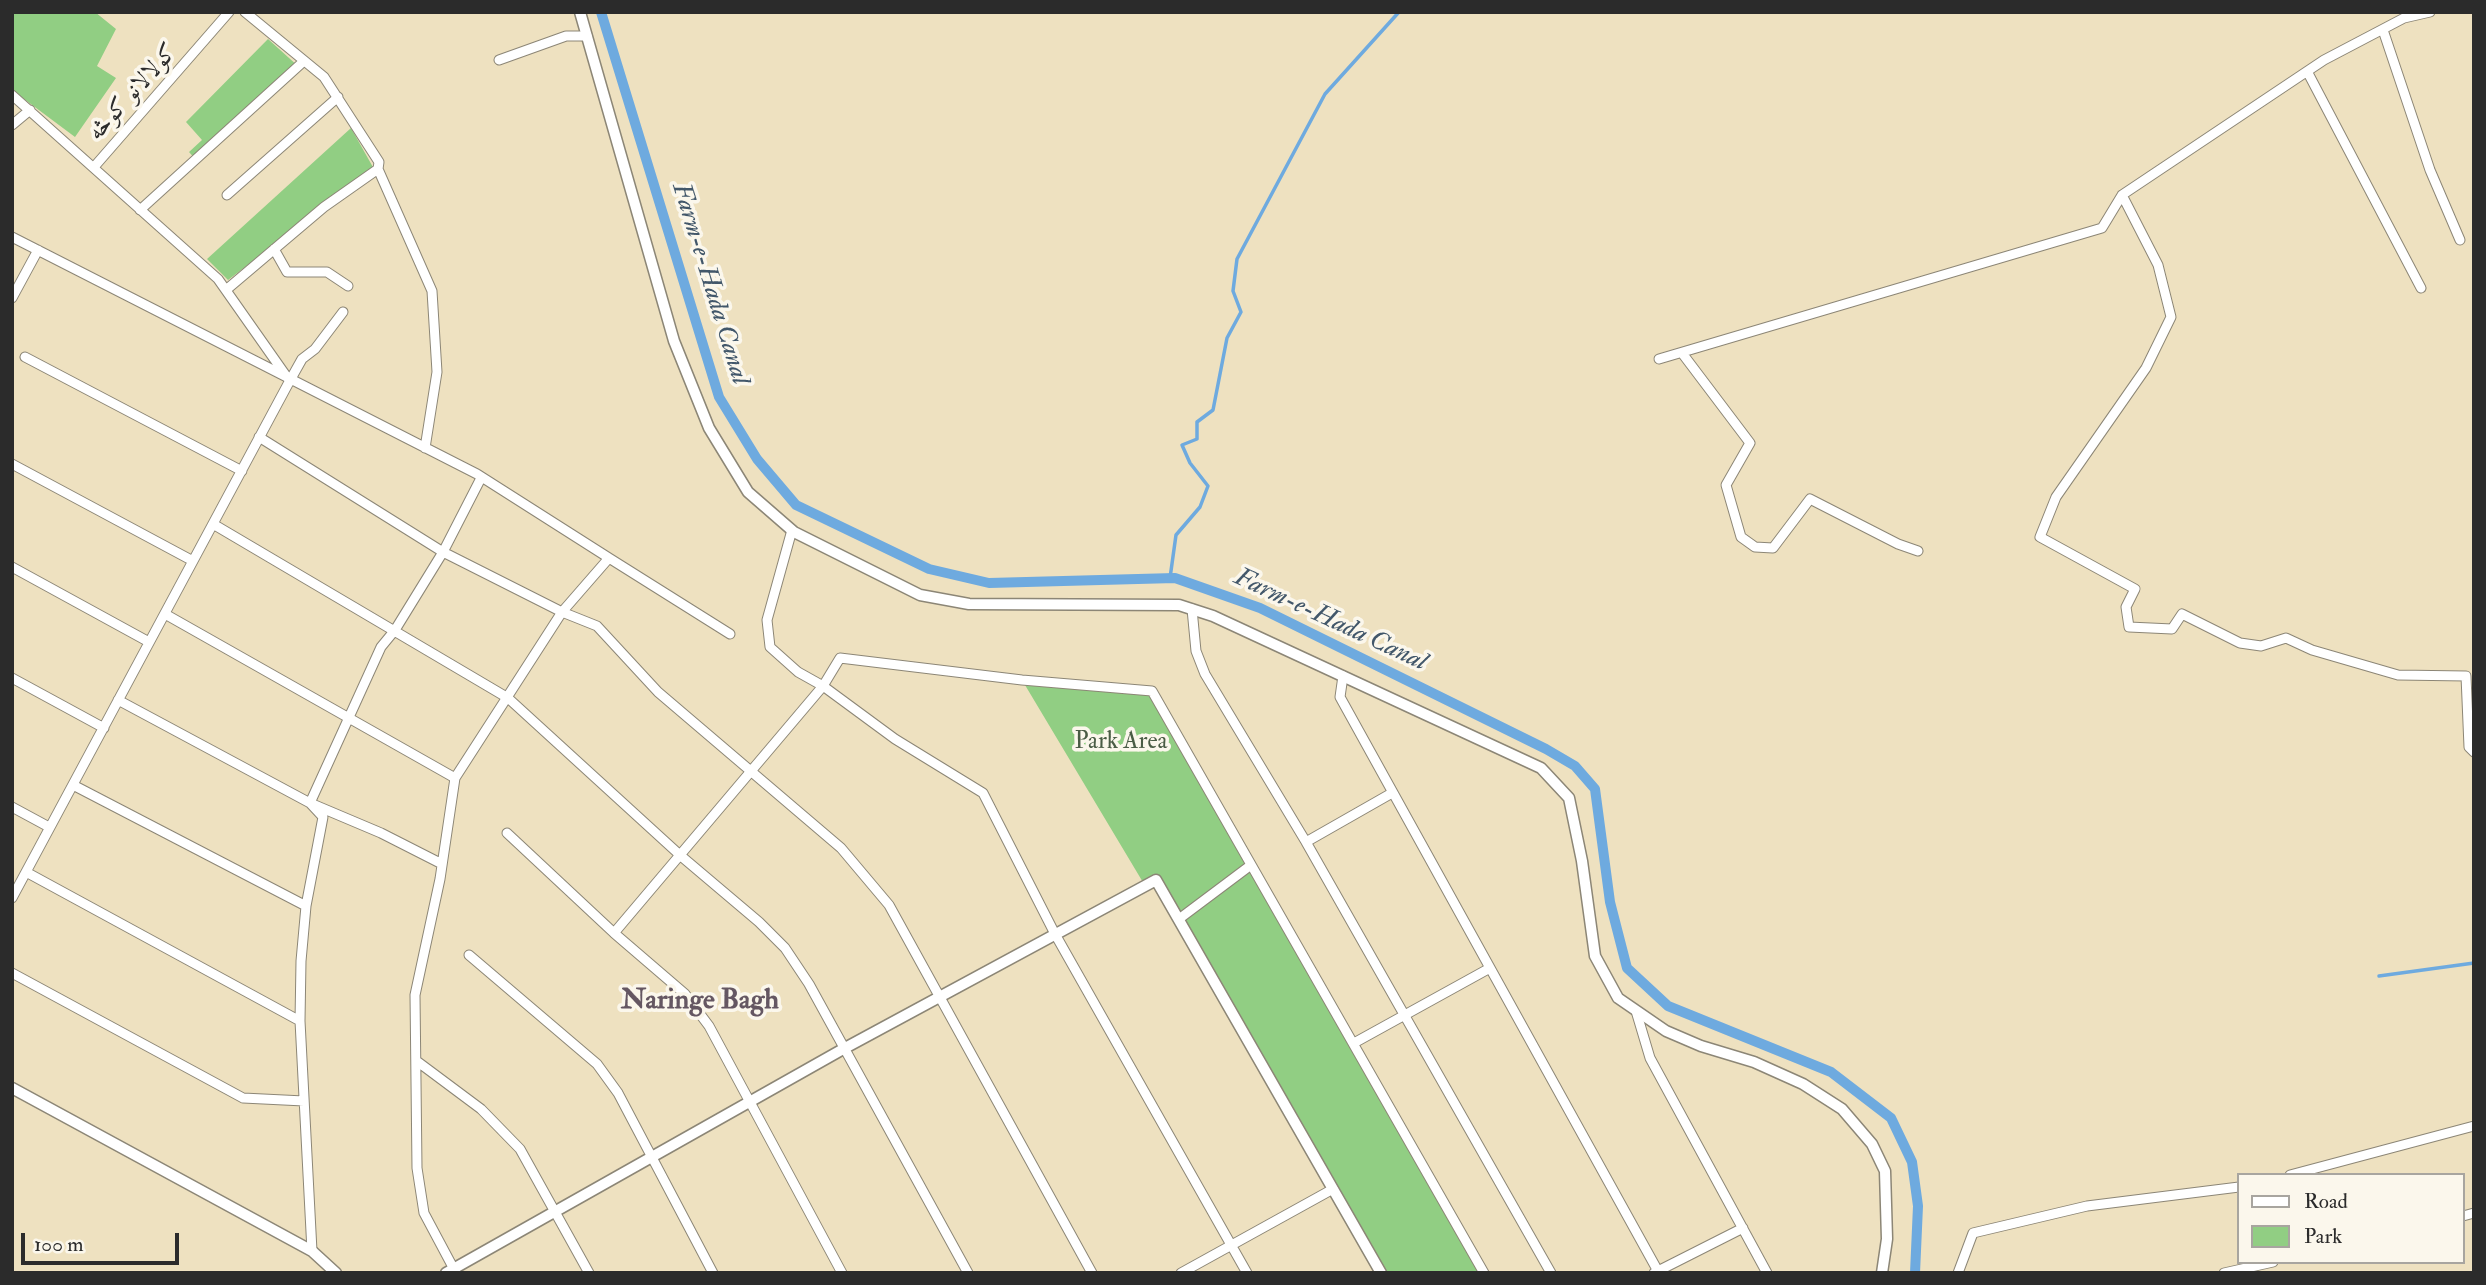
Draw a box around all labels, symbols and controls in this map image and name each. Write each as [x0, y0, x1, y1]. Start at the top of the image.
street label: کولالانو کوڅه [83, 39, 185, 147]
water label: Farm-e-Hada Canal [664, 180, 754, 388]
water label: Farm-e-Hada Canal [1229, 563, 1431, 679]
park label: Park Area [1075, 729, 1167, 757]
district label: Naringe Bagh [621, 985, 779, 1019]
legend [2238, 1173, 2465, 1264]
text: Road [2304, 1188, 2348, 1215]
scale bar [24, 1218, 182, 1262]
text: Park [2304, 1223, 2342, 1250]
text: 100 m [34, 1231, 84, 1258]

